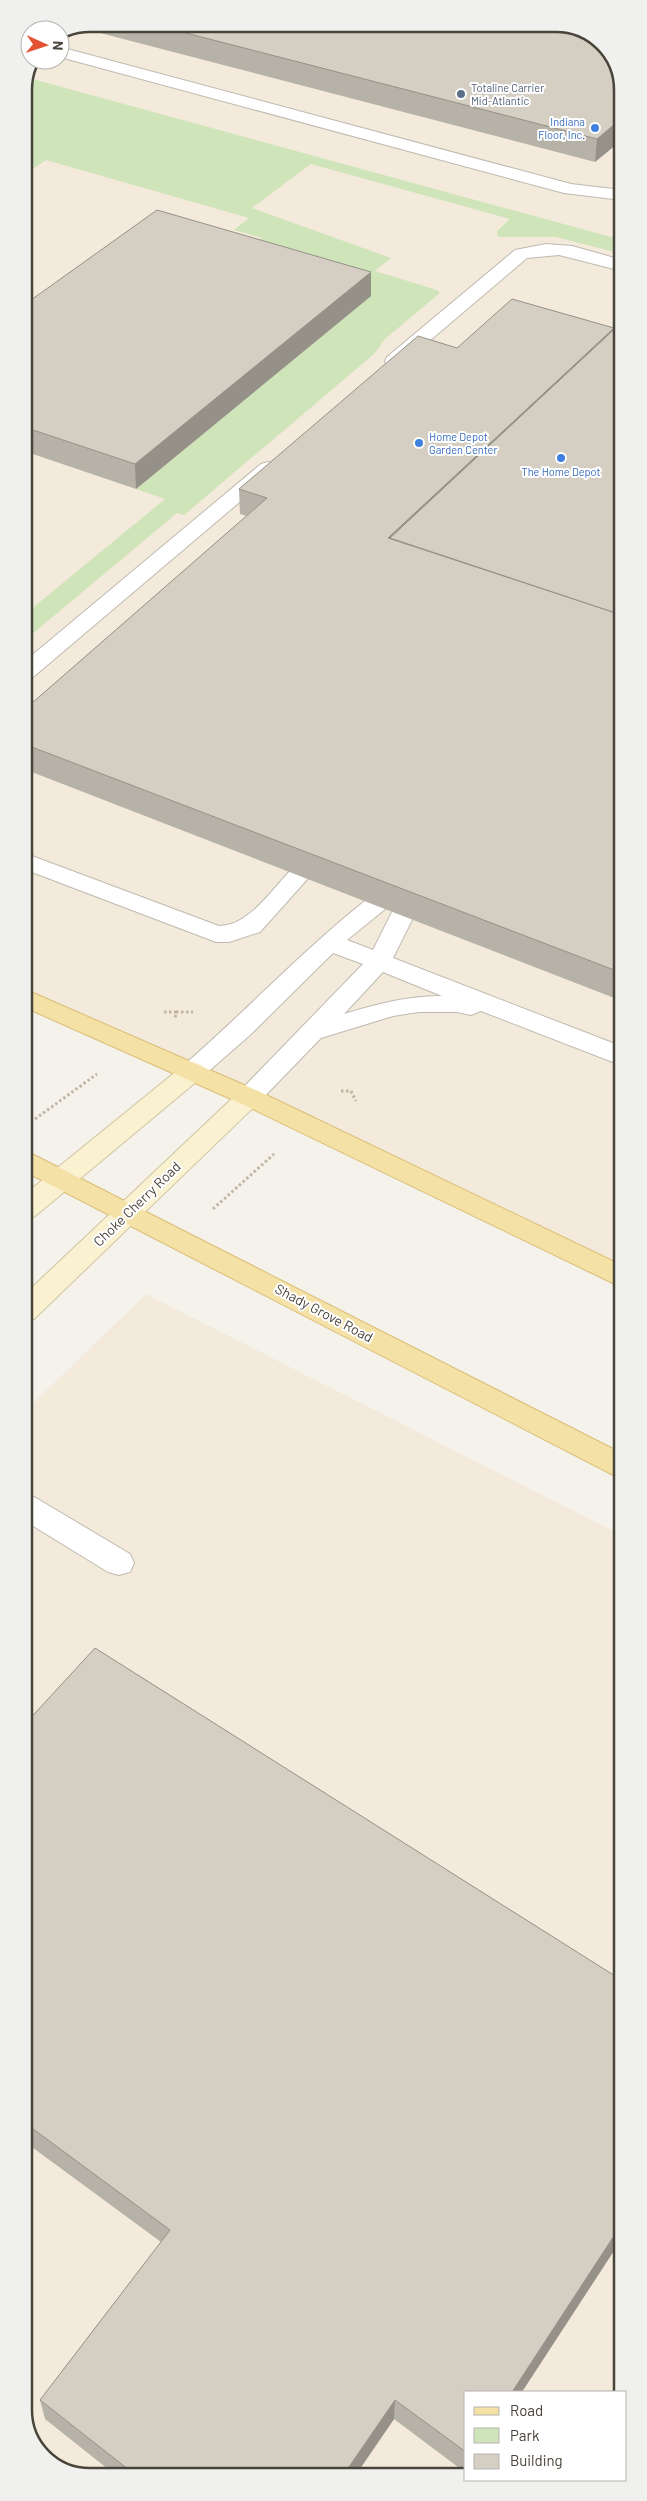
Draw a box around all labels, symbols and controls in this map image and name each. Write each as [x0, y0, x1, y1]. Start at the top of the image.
north arrow [20, 20, 70, 70]
text: N [50, 41, 67, 51]
place label: Totaline Carrier Mid-Atlantic [471, 81, 544, 107]
marker: Totaline Carrier Mid-Atlantic [455, 88, 467, 100]
place label: Indiana Floor, Inc. [538, 115, 585, 141]
marker: Indiana Floor, Inc. [589, 122, 601, 134]
place label: Home Depot Garden Center [429, 430, 497, 456]
marker: Home Depot Garden Center [413, 437, 425, 449]
marker: The Home Depot [555, 452, 567, 464]
place label: The Home Depot [521, 465, 601, 478]
street label: Choke Cherry Road [89, 1158, 184, 1250]
street label: Shady Grove Road [272, 1280, 376, 1346]
legend [464, 2391, 627, 2481]
text: Road [510, 2401, 543, 2419]
text: Park [510, 2426, 540, 2444]
text: Building [510, 2451, 563, 2469]

